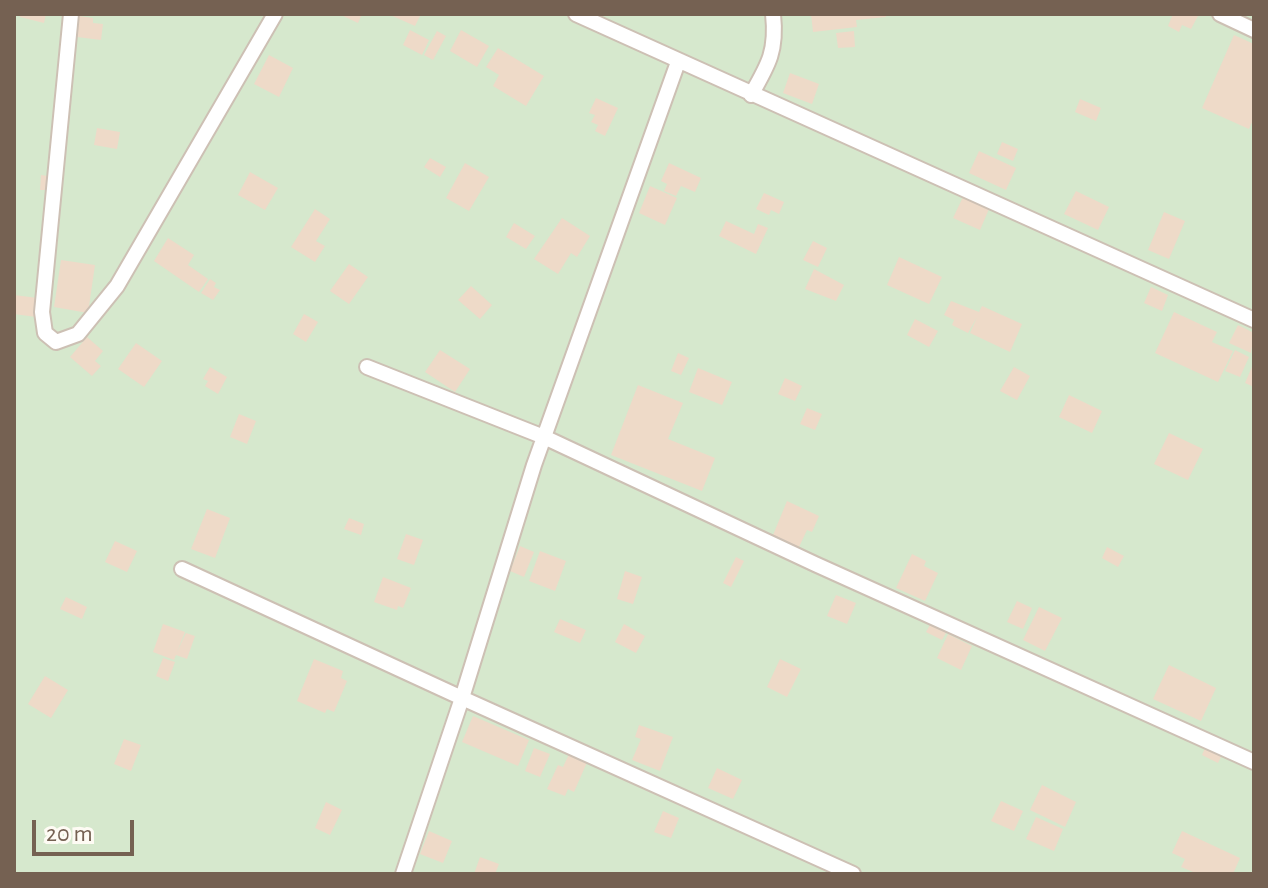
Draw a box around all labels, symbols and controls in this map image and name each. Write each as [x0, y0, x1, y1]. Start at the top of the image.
scale bar [36, 804, 138, 854]
text: 20 m [46, 822, 93, 846]

